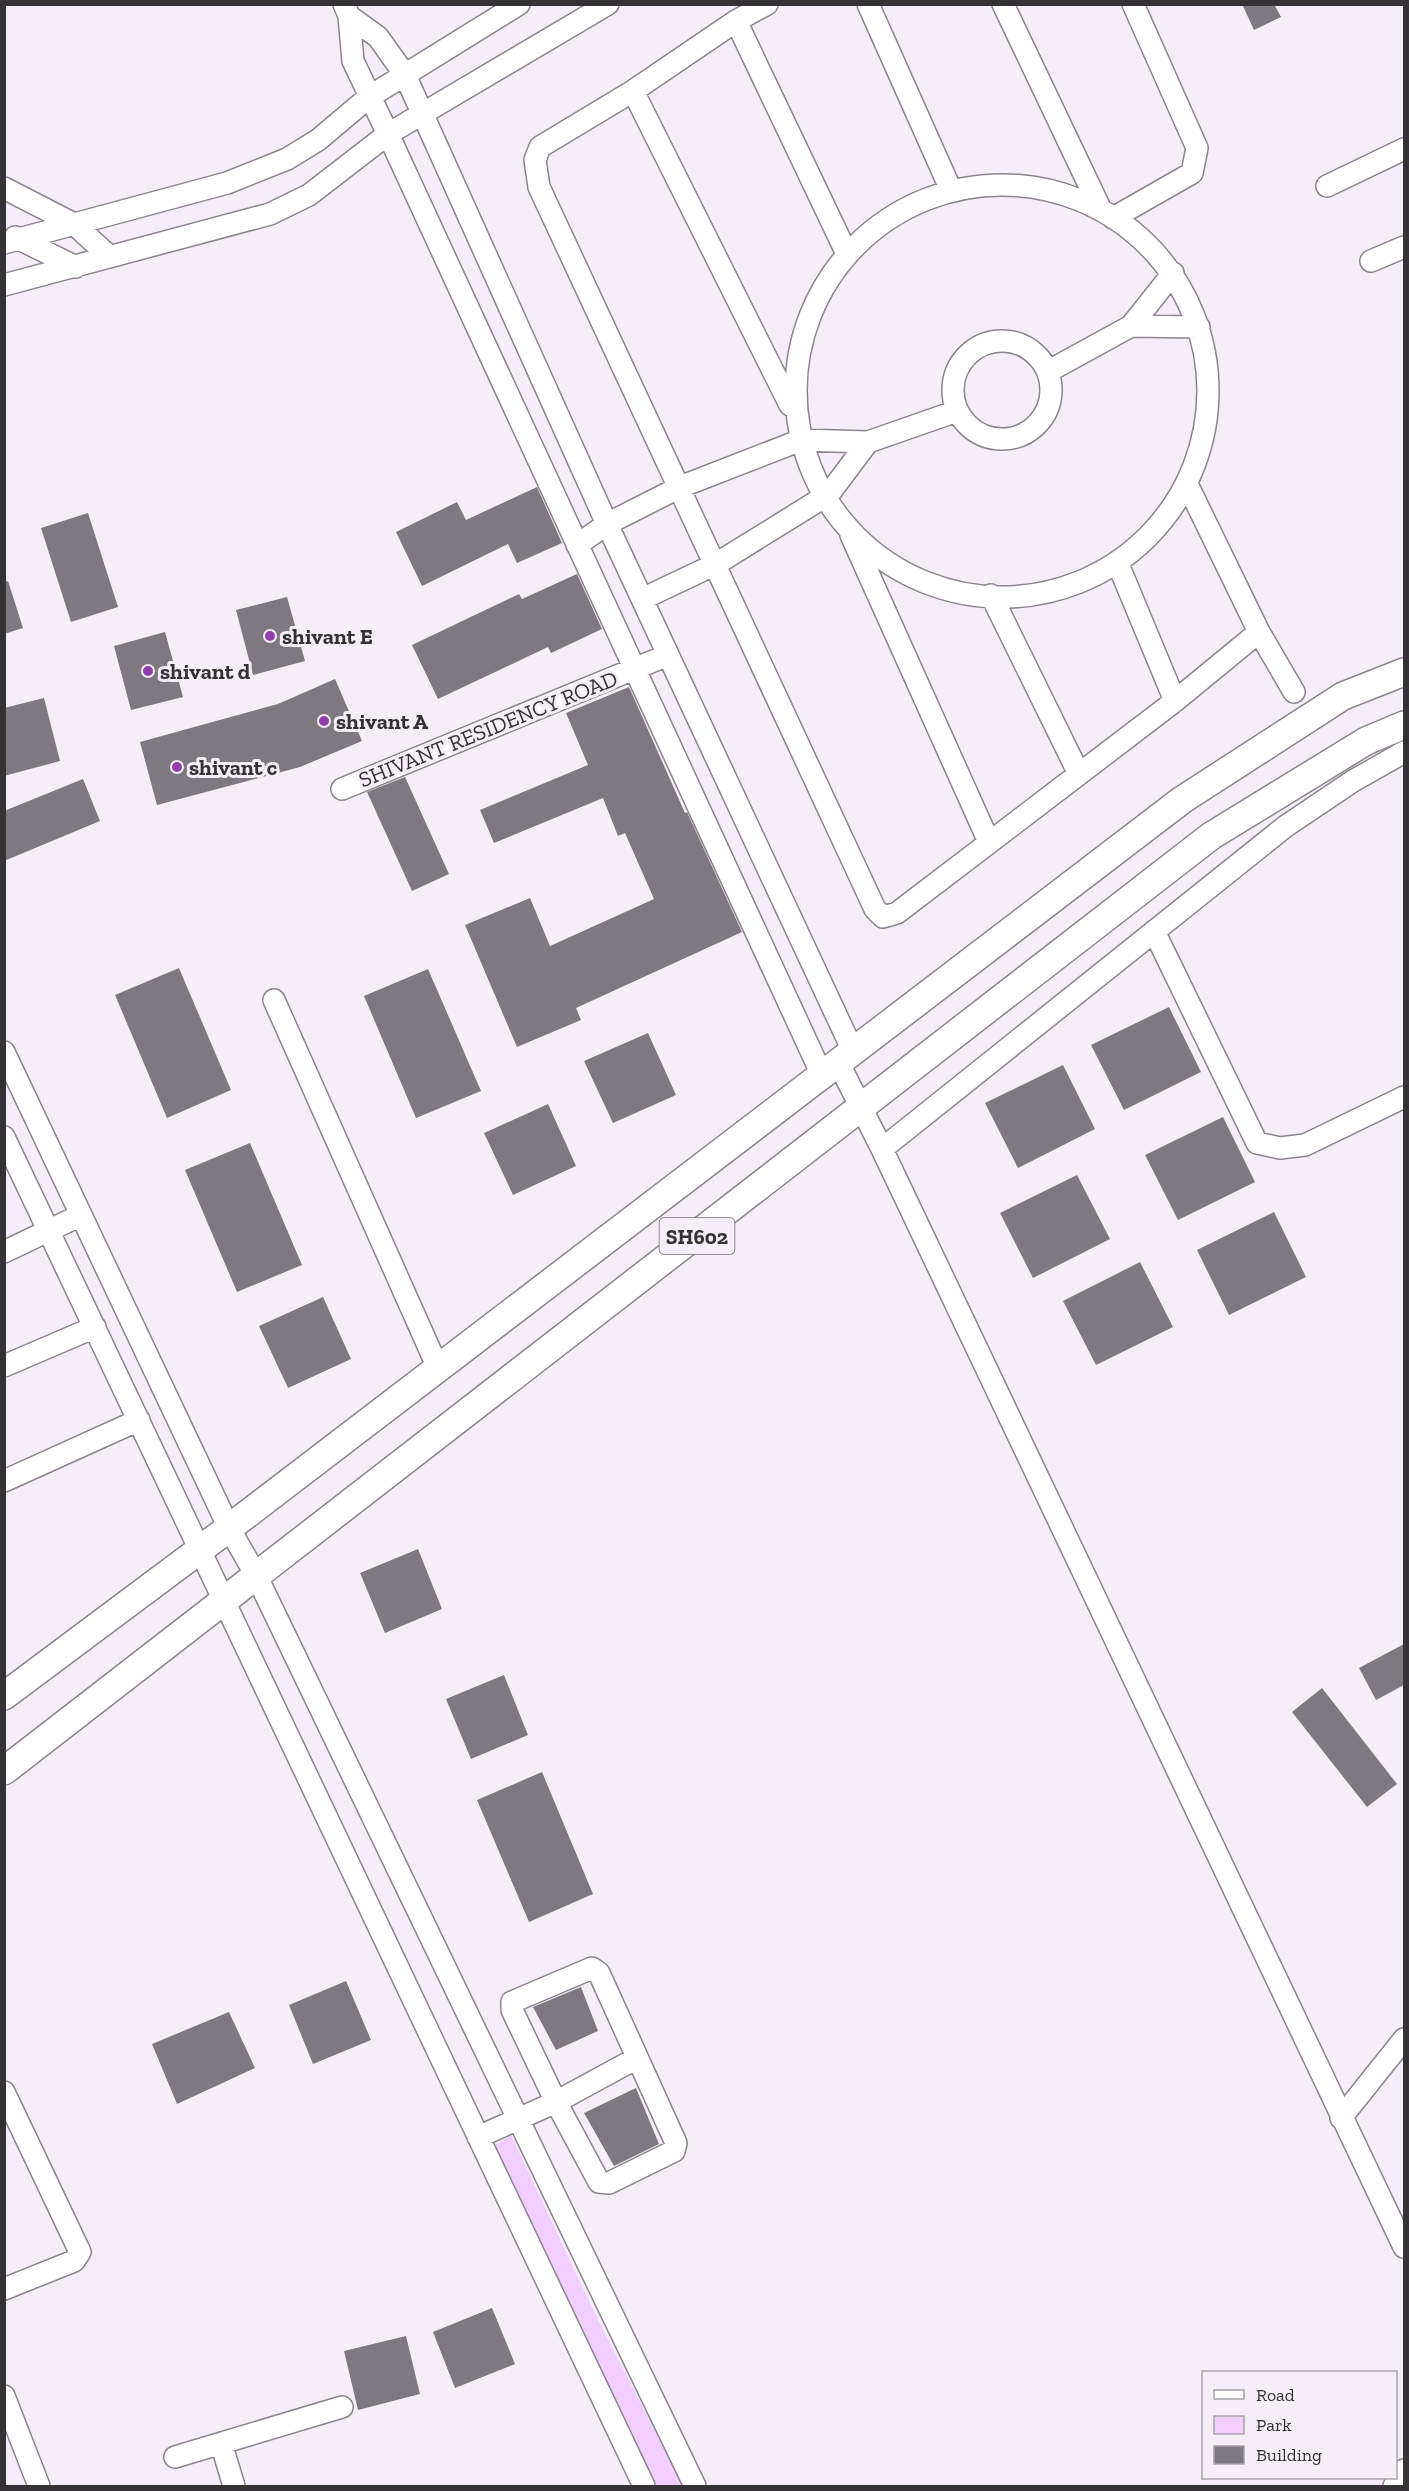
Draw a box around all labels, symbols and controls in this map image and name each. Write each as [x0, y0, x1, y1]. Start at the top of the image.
place label: shivant E [282, 623, 373, 650]
marker: shivant E [263, 629, 277, 643]
place label: shivant d [160, 658, 251, 685]
marker: shivant d [141, 664, 155, 678]
street label: SHIVANT RESIDENCY ROAD [355, 665, 621, 793]
place label: shivant A [336, 708, 429, 735]
marker: shivant A [317, 714, 331, 728]
place label: shivant c [189, 754, 278, 781]
marker: shivant c [170, 760, 184, 774]
road number: SH602 [660, 1218, 734, 1254]
legend [1202, 2371, 1397, 2479]
text: Road [1256, 2384, 1295, 2406]
text: Park [1256, 2414, 1292, 2436]
text: Building [1256, 2444, 1322, 2466]

